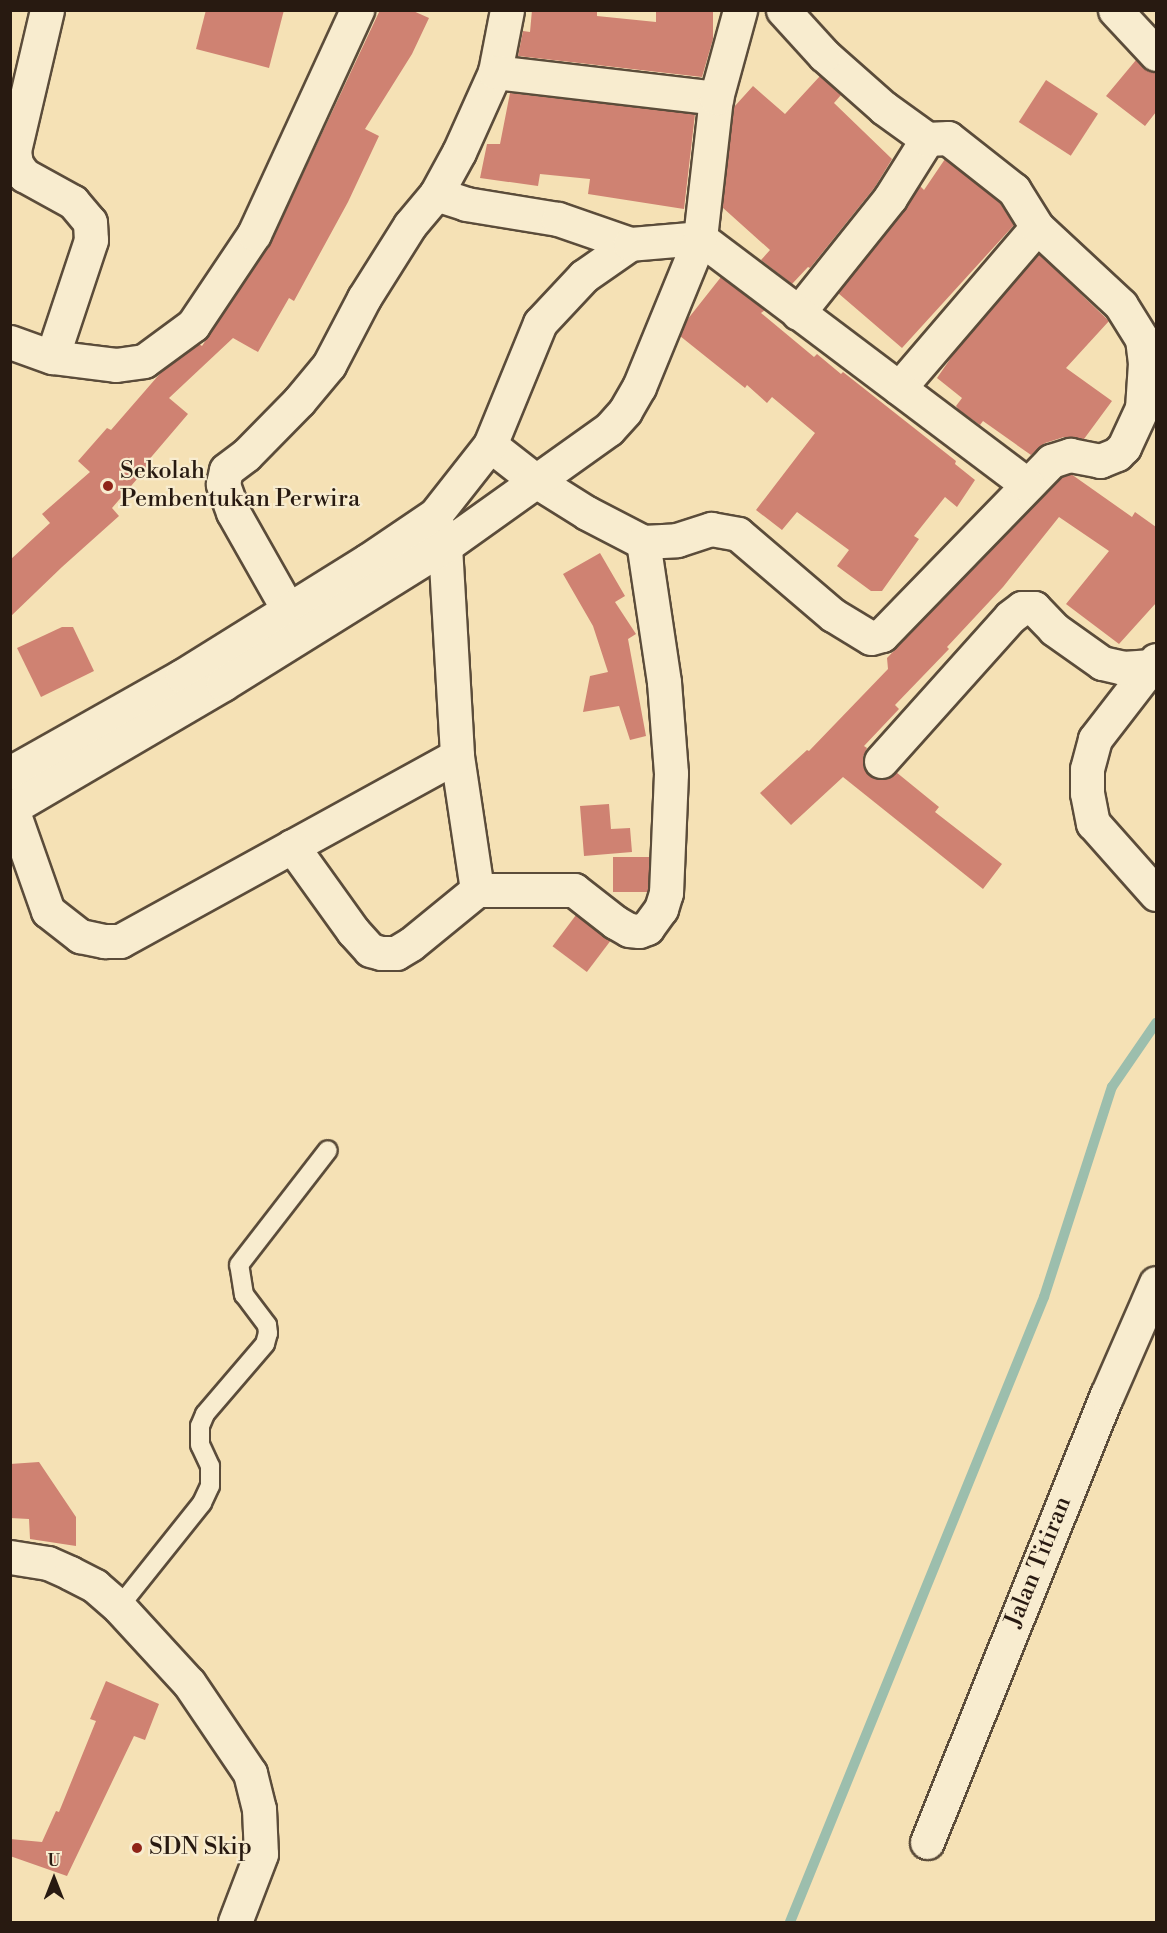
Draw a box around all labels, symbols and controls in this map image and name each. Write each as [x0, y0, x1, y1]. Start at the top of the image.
place label: Sekolah Pembentukan Perwira [120, 458, 360, 514]
marker: Sekolah Pembentukan Perwira [101, 479, 115, 493]
street label: Jalan Titiran [1000, 1492, 1078, 1632]
place label: SDN Skip [149, 1834, 252, 1862]
marker: SDN Skip [130, 1841, 144, 1855]
north arrow [24, 1849, 84, 1909]
text: U [48, 1851, 60, 1871]

